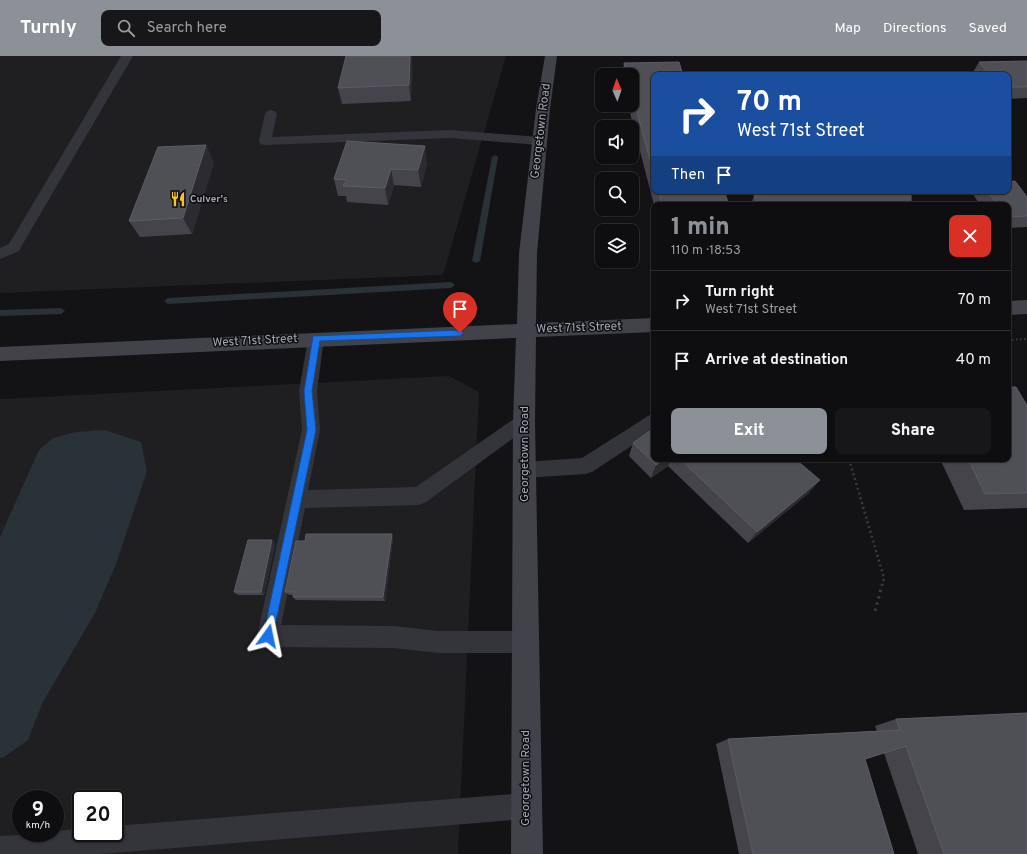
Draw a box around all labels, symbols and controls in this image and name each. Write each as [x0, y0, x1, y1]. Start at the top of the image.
search box [101, 10, 381, 46]
text: Turnly [20, 16, 77, 40]
icon: search [115, 17, 137, 39]
text: Search here [147, 19, 227, 38]
text: Map [835, 20, 861, 37]
text: Directions [883, 20, 947, 37]
text: Saved [969, 20, 1007, 37]
north arrow [595, 68, 639, 112]
map controls [595, 68, 639, 268]
street label: Georgetown Road [527, 82, 555, 180]
text: 70 m [737, 85, 802, 121]
icon: right [671, 88, 723, 140]
button: sound [595, 120, 639, 164]
text: West 71st Street [737, 120, 865, 143]
icon: arrive [713, 164, 735, 186]
text: Then [671, 166, 705, 185]
button: search [595, 172, 639, 216]
restaurant icon: Culver's [169, 190, 187, 208]
place label: Culver's [190, 193, 228, 206]
text: 1 min [671, 213, 730, 243]
button: close [949, 215, 991, 257]
button: layers [595, 224, 639, 268]
text: 110 m · 18:53 [671, 243, 741, 259]
text: Turn right [705, 283, 774, 302]
icon: right [671, 290, 693, 312]
text: 70 m [958, 291, 991, 310]
pin [443, 292, 477, 333]
icon: arrive [449, 298, 471, 320]
text: West 71st Street [705, 302, 797, 318]
street label: West 71st Street [536, 319, 622, 337]
street label: West 71st Street [212, 331, 298, 351]
icon: arrive [671, 350, 693, 372]
text: Arrive at destination [705, 351, 848, 370]
text: 40 m [956, 351, 991, 370]
street label: Georgetown Road [517, 406, 533, 502]
button: Exit [671, 408, 827, 454]
button: Share [835, 408, 991, 454]
position arrow [247, 615, 289, 657]
street label: Georgetown Road [518, 730, 534, 826]
speed limit sign: 20 [72, 790, 124, 842]
text: 9 [32, 798, 44, 824]
text: km/h [26, 819, 50, 832]

